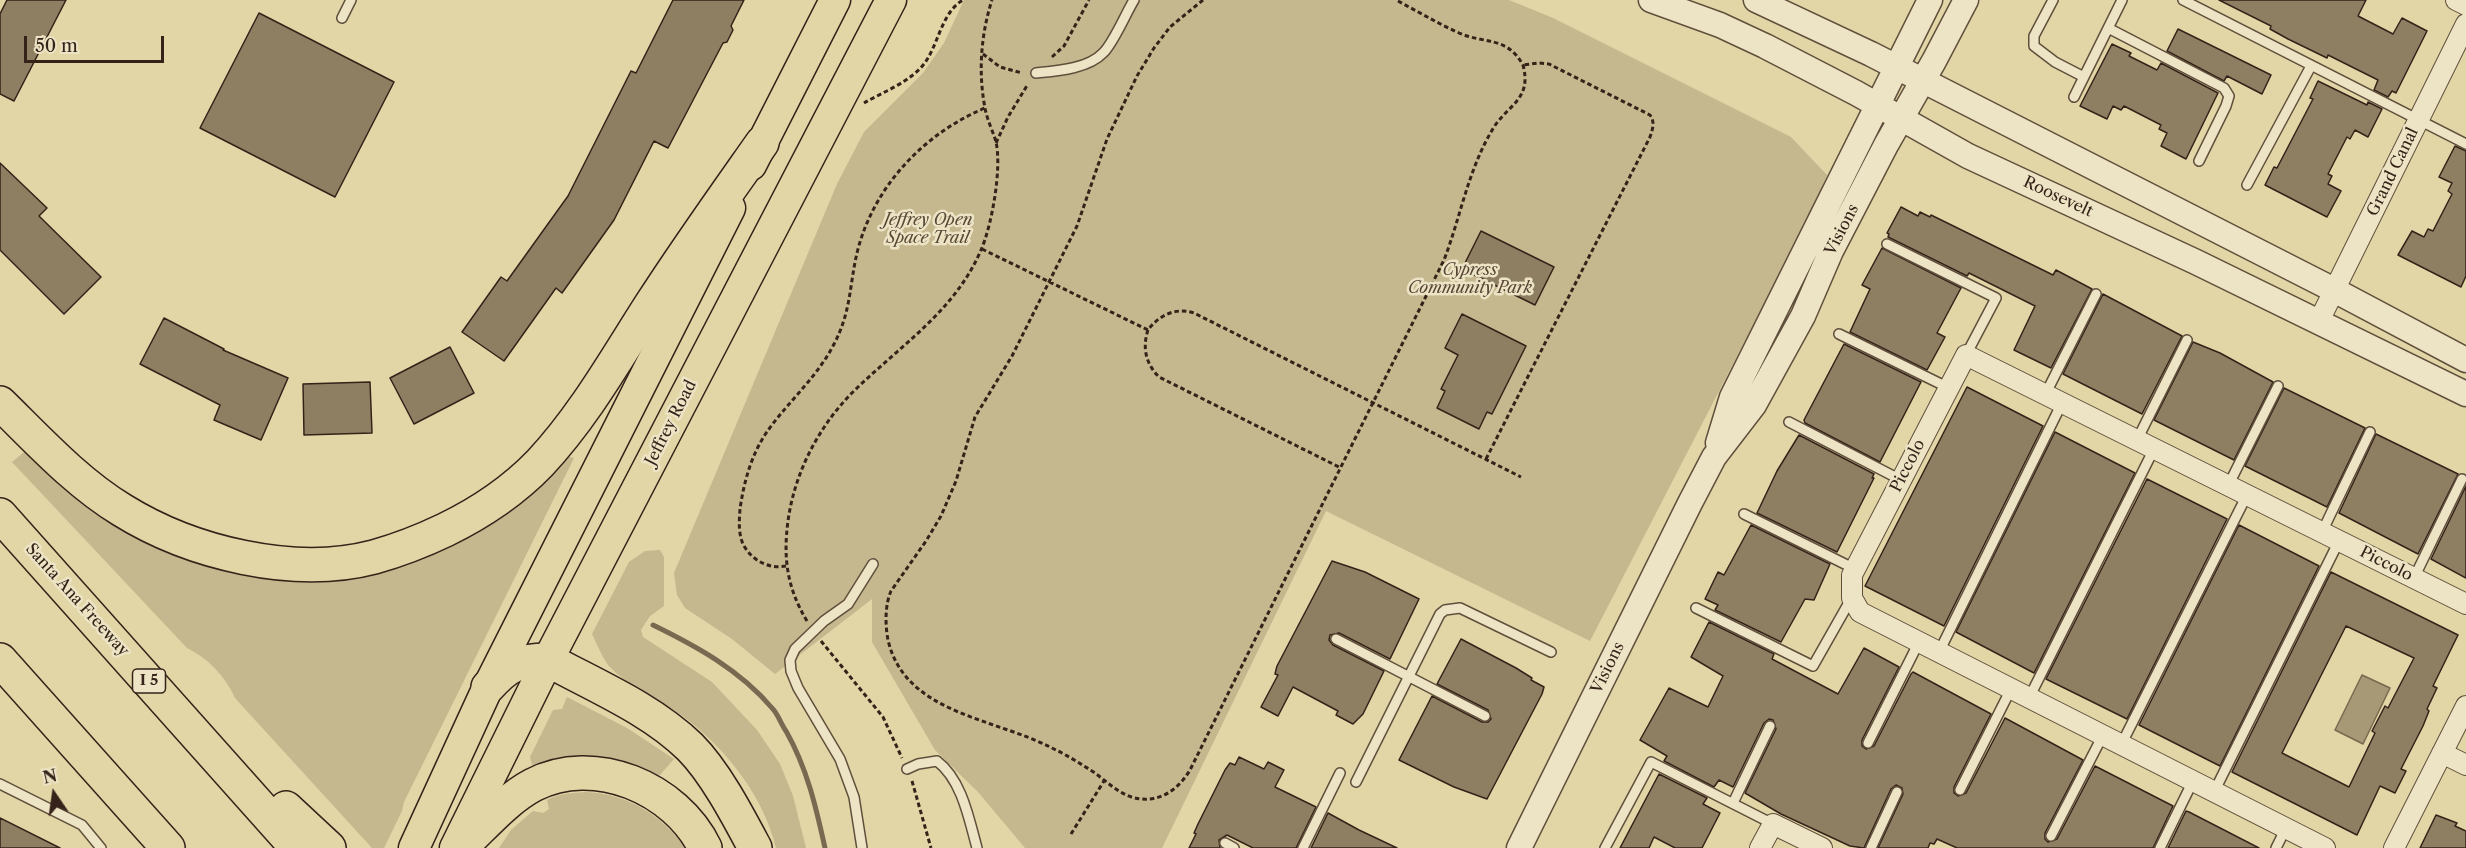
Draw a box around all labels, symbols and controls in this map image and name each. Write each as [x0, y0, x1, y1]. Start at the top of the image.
scale bar [27, 24, 166, 62]
text: 50 m [35, 35, 78, 57]
street label: Grand Canal [2363, 125, 2423, 219]
street label: Roosevelt [2020, 173, 2096, 221]
street label: Visions [1821, 201, 1863, 259]
park label: Jeffrey Open Space Trail [884, 210, 972, 248]
park label: Cypress Community Park [1408, 260, 1532, 298]
street label: Jeffrey Road [641, 377, 701, 469]
street label: Piccolo [1887, 436, 1929, 496]
street label: Santa Ana Freeway [21, 540, 133, 660]
street label: Piccolo [2356, 543, 2416, 585]
street label: Visions [1587, 639, 1629, 697]
road number: I 5 [132, 669, 166, 693]
north arrow [24, 764, 84, 824]
text: N [41, 765, 59, 788]

